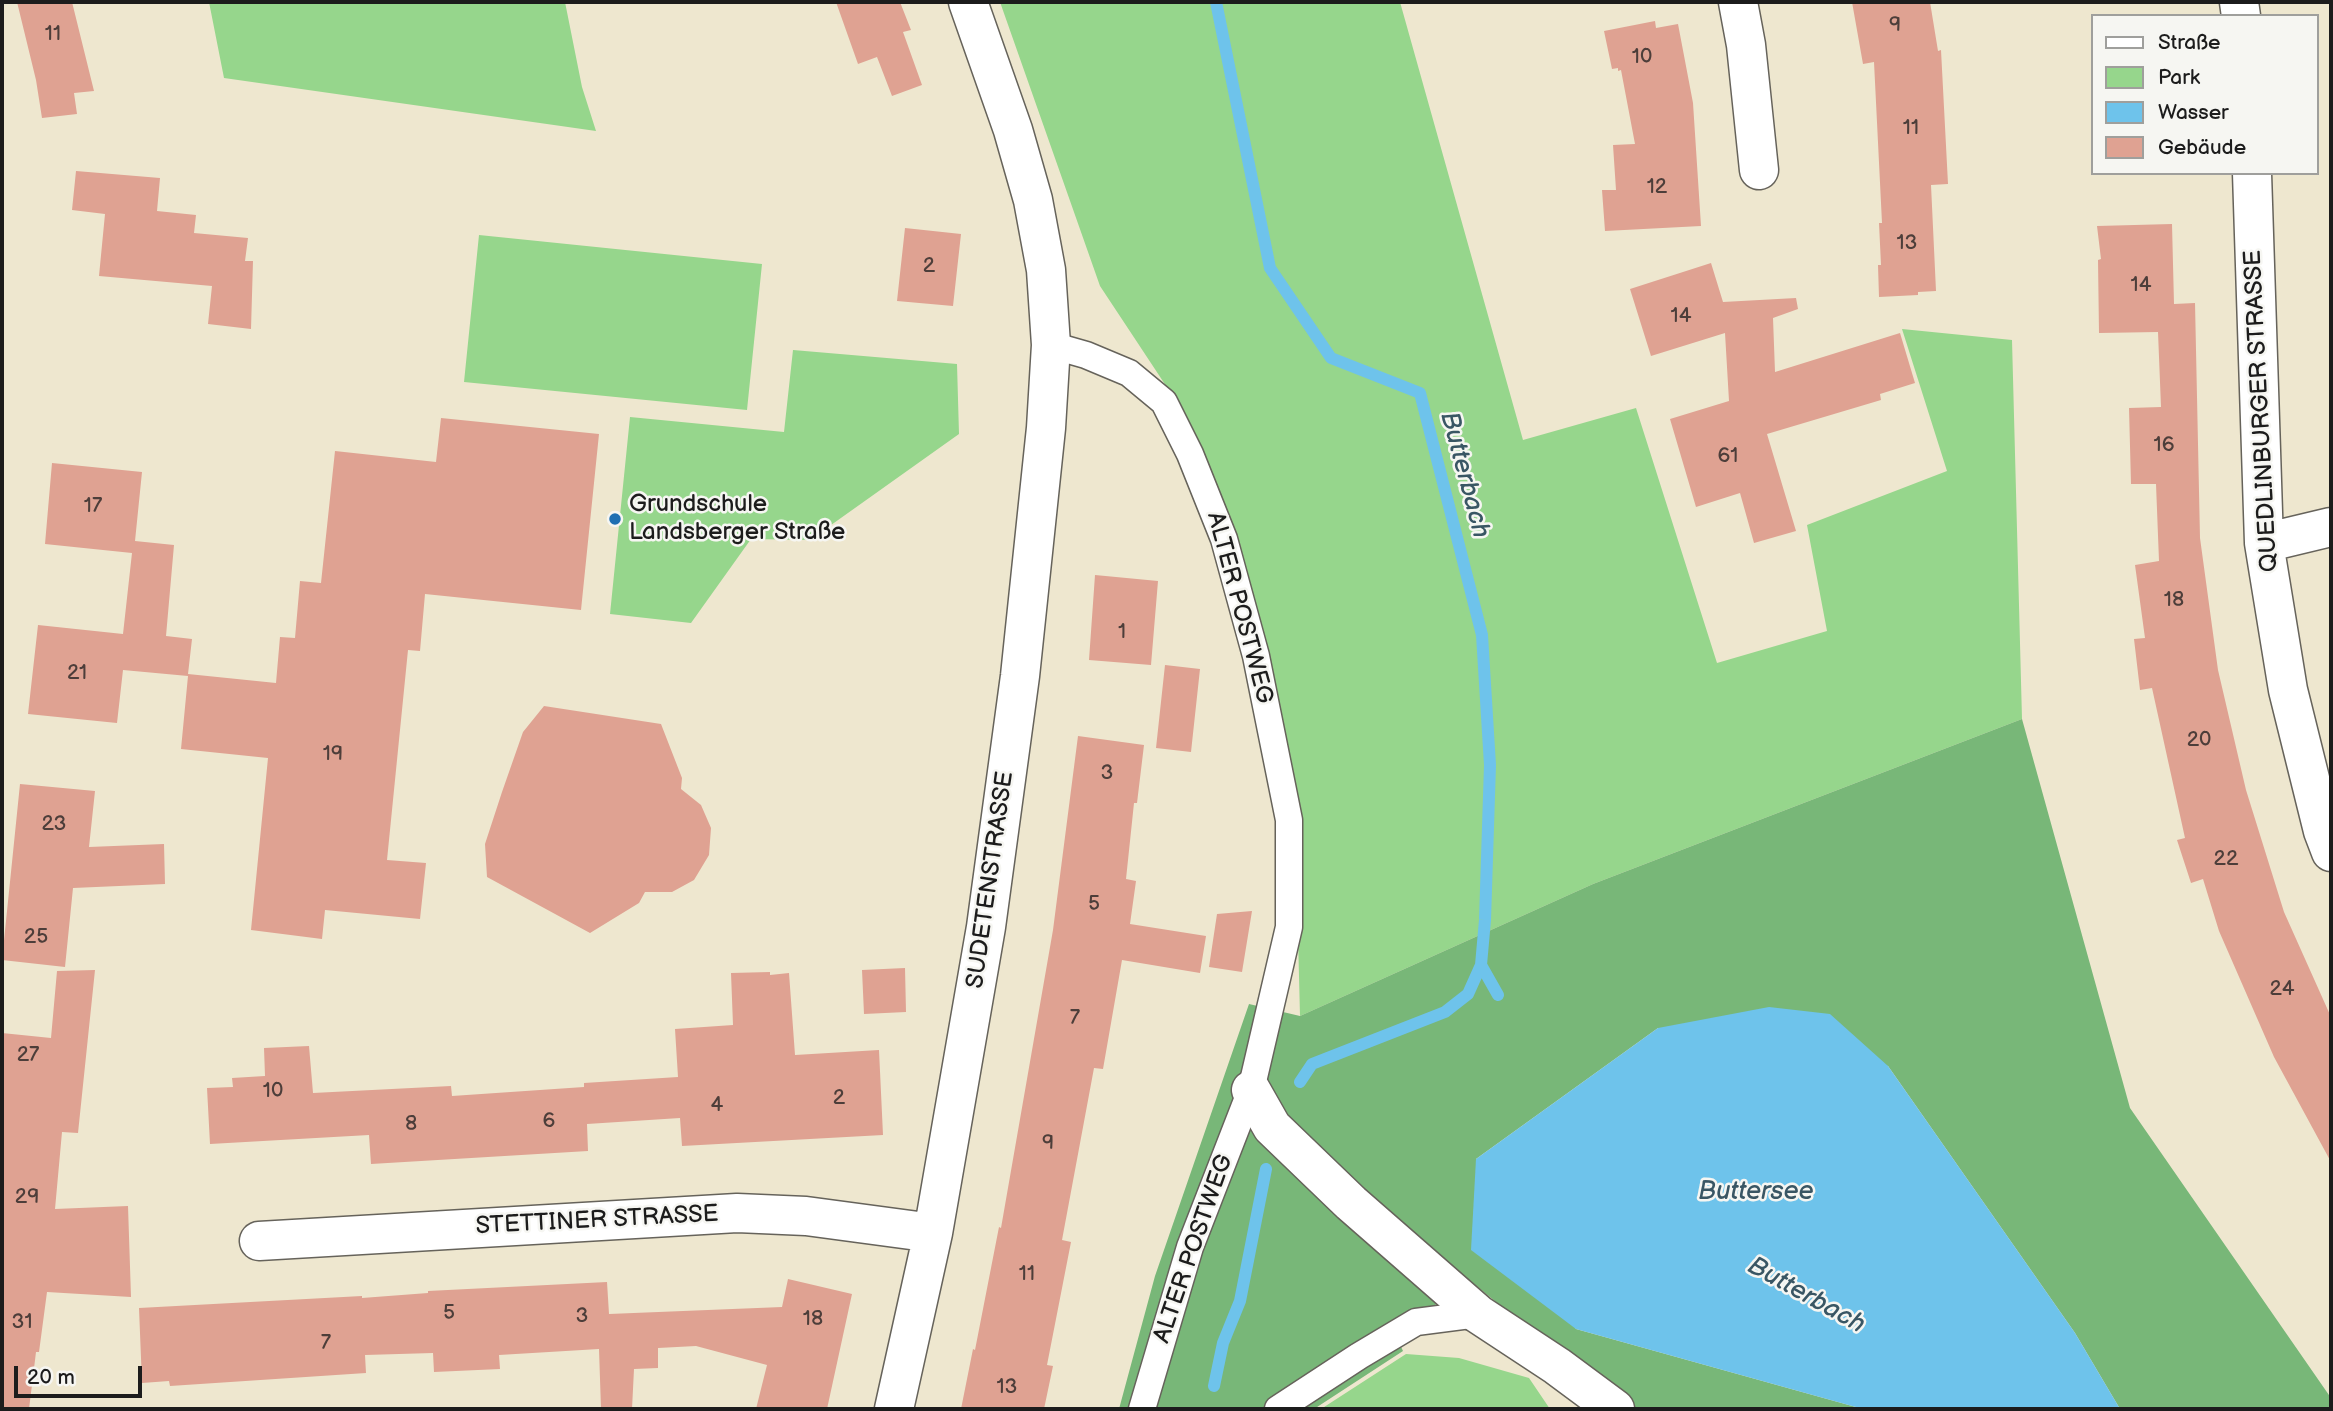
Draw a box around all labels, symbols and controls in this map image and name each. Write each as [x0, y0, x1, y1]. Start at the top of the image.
house number: 9 [1889, 13, 1901, 39]
legend [2092, 14, 2319, 175]
house number: 11 [45, 22, 61, 48]
text: Straße [2158, 30, 2220, 55]
house number: 10 [1632, 45, 1652, 71]
text: Park [2158, 65, 2200, 90]
text: Wasser [2158, 100, 2229, 125]
house number: 11 [1903, 116, 1919, 142]
text: Gebäude [2158, 135, 2246, 160]
house number: 12 [1647, 175, 1667, 201]
house number: 13 [1896, 231, 1918, 257]
street label: QUEDLINBURGER STRASSE [2239, 249, 2285, 573]
house number: 2 [923, 254, 935, 280]
house number: 14 [2131, 273, 2151, 299]
house number: 14 [1671, 304, 1691, 330]
water label: Butterbach [1432, 408, 1496, 542]
house number: 16 [2154, 433, 2174, 459]
house number: 61 [1718, 444, 1738, 470]
place label: Grundschule Landsberger Straße [629, 491, 845, 547]
house number: 17 [84, 494, 102, 520]
street label: ALTER POSTWEG [1200, 509, 1278, 707]
marker: Grundschule Landsberger Straße [607, 511, 623, 527]
house number: 18 [2164, 588, 2184, 614]
house number: 1 [1118, 620, 1126, 646]
house number: 21 [67, 661, 87, 687]
house number: 20 [2187, 728, 2211, 754]
house number: 19 [323, 742, 343, 768]
house number: 3 [1101, 761, 1113, 787]
street label: SUDETENSTRASSE [962, 770, 1020, 990]
house number: 23 [42, 812, 66, 838]
house number: 22 [2214, 847, 2238, 873]
house number: 5 [1088, 892, 1100, 918]
house number: 25 [24, 925, 48, 951]
house number: 24 [2270, 977, 2294, 1003]
house number: 7 [1070, 1006, 1080, 1032]
house number: 27 [17, 1043, 39, 1069]
house number: 10 [263, 1079, 283, 1105]
house number: 2 [833, 1086, 845, 1112]
house number: 4 [711, 1093, 723, 1119]
house number: 6 [543, 1109, 555, 1135]
house number: 8 [405, 1112, 417, 1138]
house number: 9 [1042, 1131, 1054, 1157]
street label: ALTER POSTWEG [1148, 1151, 1240, 1347]
water label: Buttersee [1698, 1176, 1814, 1208]
house number: 29 [15, 1185, 39, 1211]
street label: STETTINER STRASSE [475, 1200, 719, 1242]
water label: Butterbach [1742, 1251, 1870, 1341]
house number: 11 [1019, 1262, 1035, 1288]
house number: 5 [443, 1301, 455, 1327]
house number: 3 [576, 1304, 588, 1330]
house number: 18 [803, 1307, 823, 1333]
house number: 31 [11, 1310, 33, 1336]
house number: 7 [321, 1331, 331, 1357]
scale bar [18, 1352, 145, 1396]
text: 20 m [27, 1365, 75, 1390]
house number: 13 [996, 1375, 1018, 1401]

